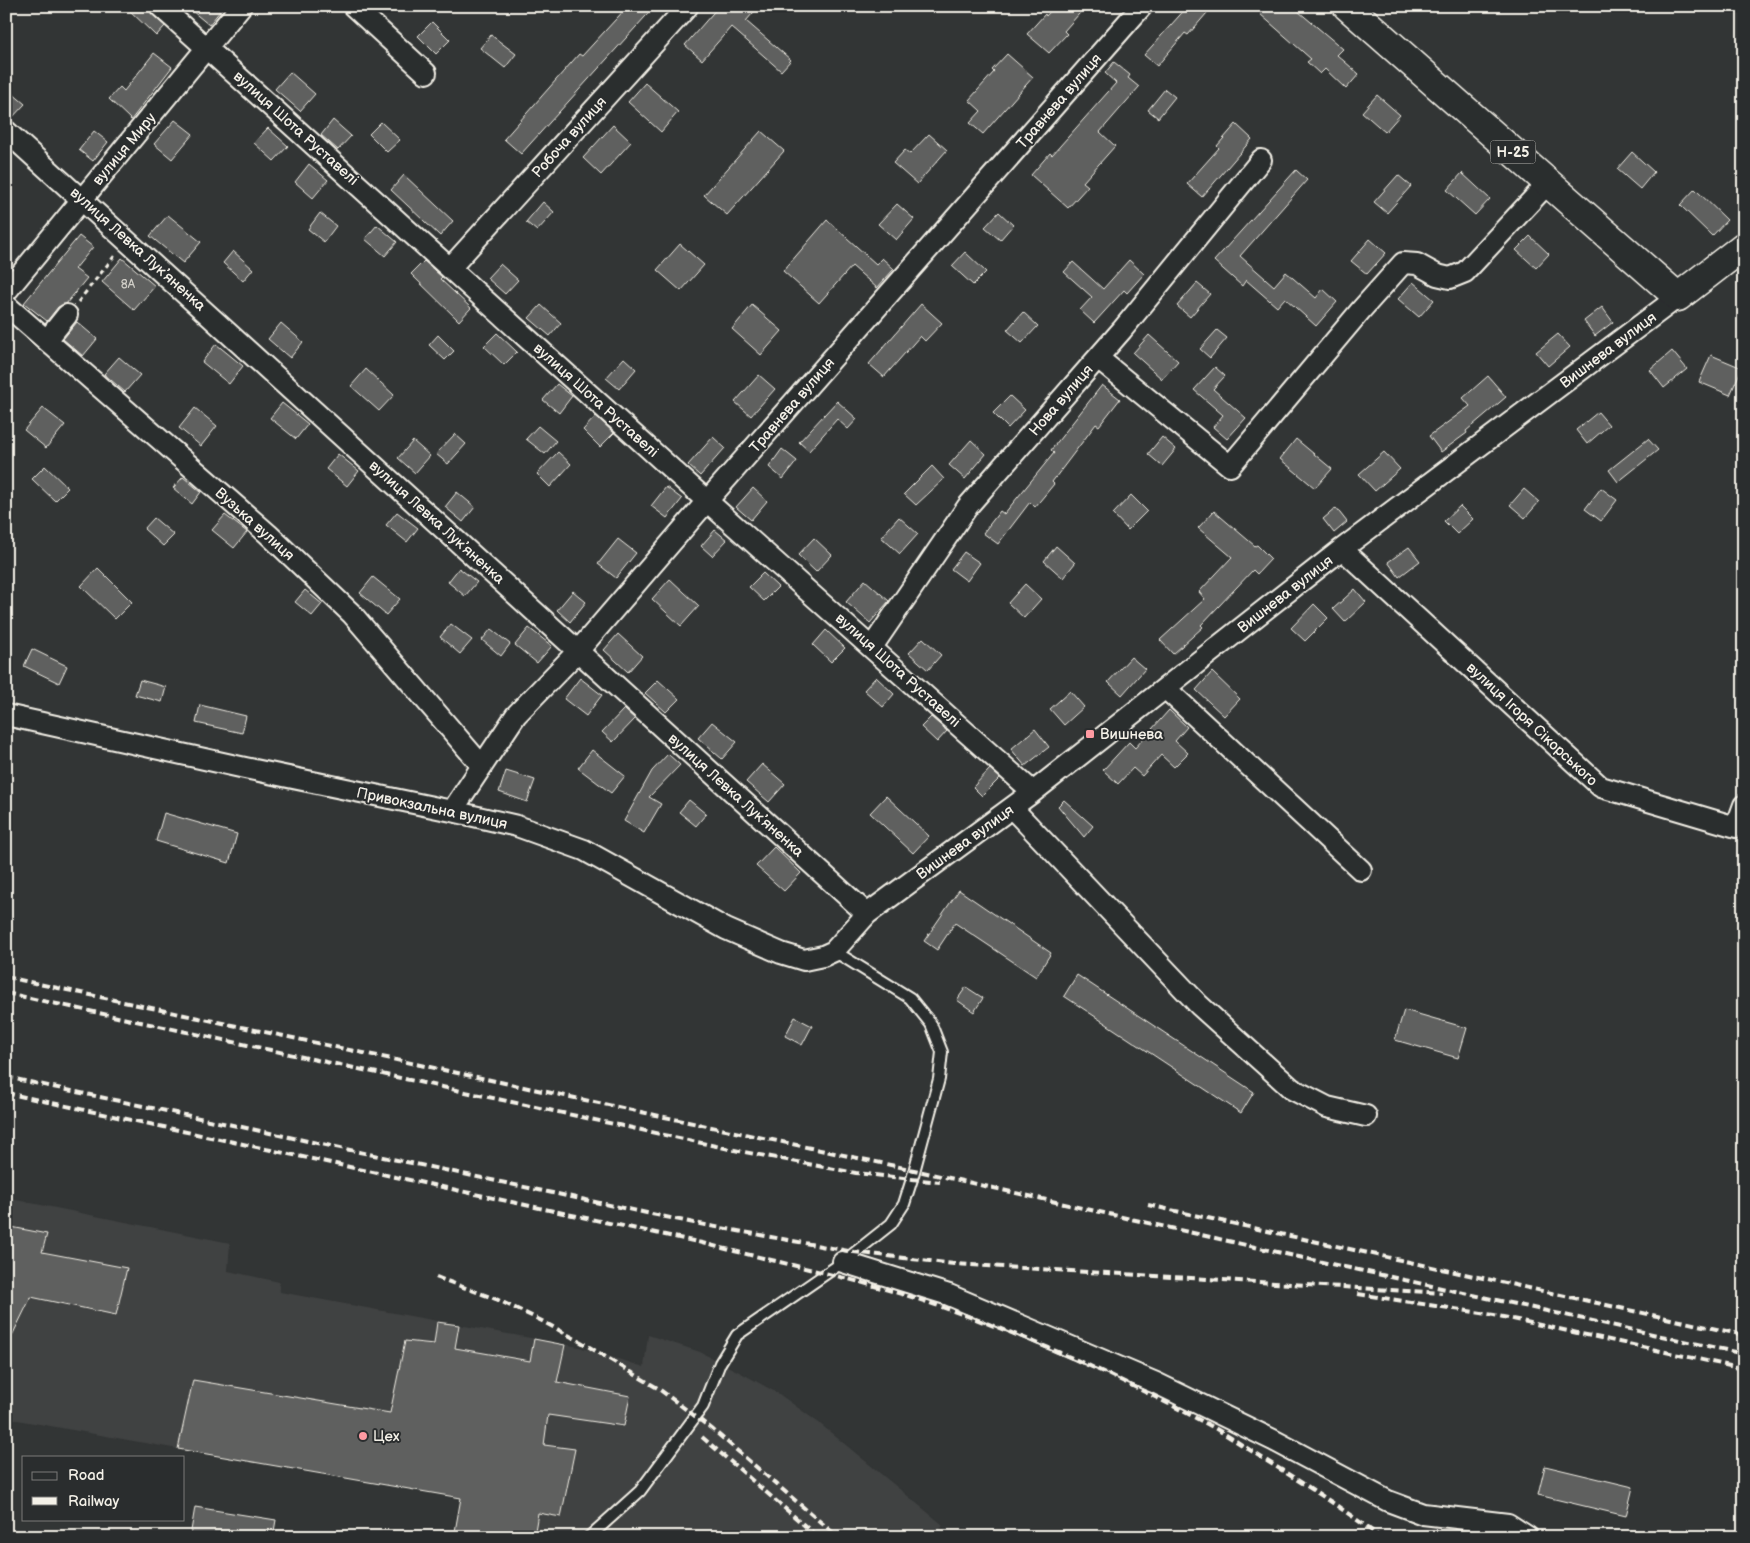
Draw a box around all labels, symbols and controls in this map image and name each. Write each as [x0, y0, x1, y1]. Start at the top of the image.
street label: Травнева вулиця [1013, 50, 1106, 153]
street label: вулиця Шота Руставелі [229, 67, 362, 190]
street label: Робоча вулиця [528, 93, 611, 182]
street label: вулиця Миру [88, 109, 160, 190]
road number: Н-25 [1490, 140, 1536, 163]
street label: вулиця Левка Лукʼяненка [66, 183, 210, 315]
house number: 8А [121, 277, 136, 292]
street label: Вишнева вулиця [1556, 308, 1660, 393]
street label: вулиця Шота Руставелі [529, 339, 662, 462]
street label: Травнева вулиця [746, 354, 839, 457]
street label: Нова вулиця [1025, 361, 1098, 440]
street label: вулиця Левка Лукʼяненка [365, 456, 509, 588]
street label: Вузька вулиця [211, 484, 298, 565]
street label: Вишнева вулиця [1234, 551, 1337, 638]
street label: вулиця Шота Руставелі [831, 609, 964, 732]
street label: вулиця Ігоря Сікорського [1462, 658, 1601, 790]
place label: Вишнева [1100, 725, 1163, 744]
marker: Вишнева [1084, 728, 1096, 740]
street label: вулиця Левка Лукʼяненка [664, 729, 808, 861]
street label: Привокзальна вулиця [355, 783, 509, 834]
street label: Вишнева вулиця [913, 801, 1018, 884]
place label: Цех [373, 1427, 400, 1446]
marker: Цех [357, 1430, 369, 1442]
legend [22, 1456, 185, 1520]
text: Road [68, 1466, 104, 1485]
text: Railway [68, 1492, 119, 1511]

